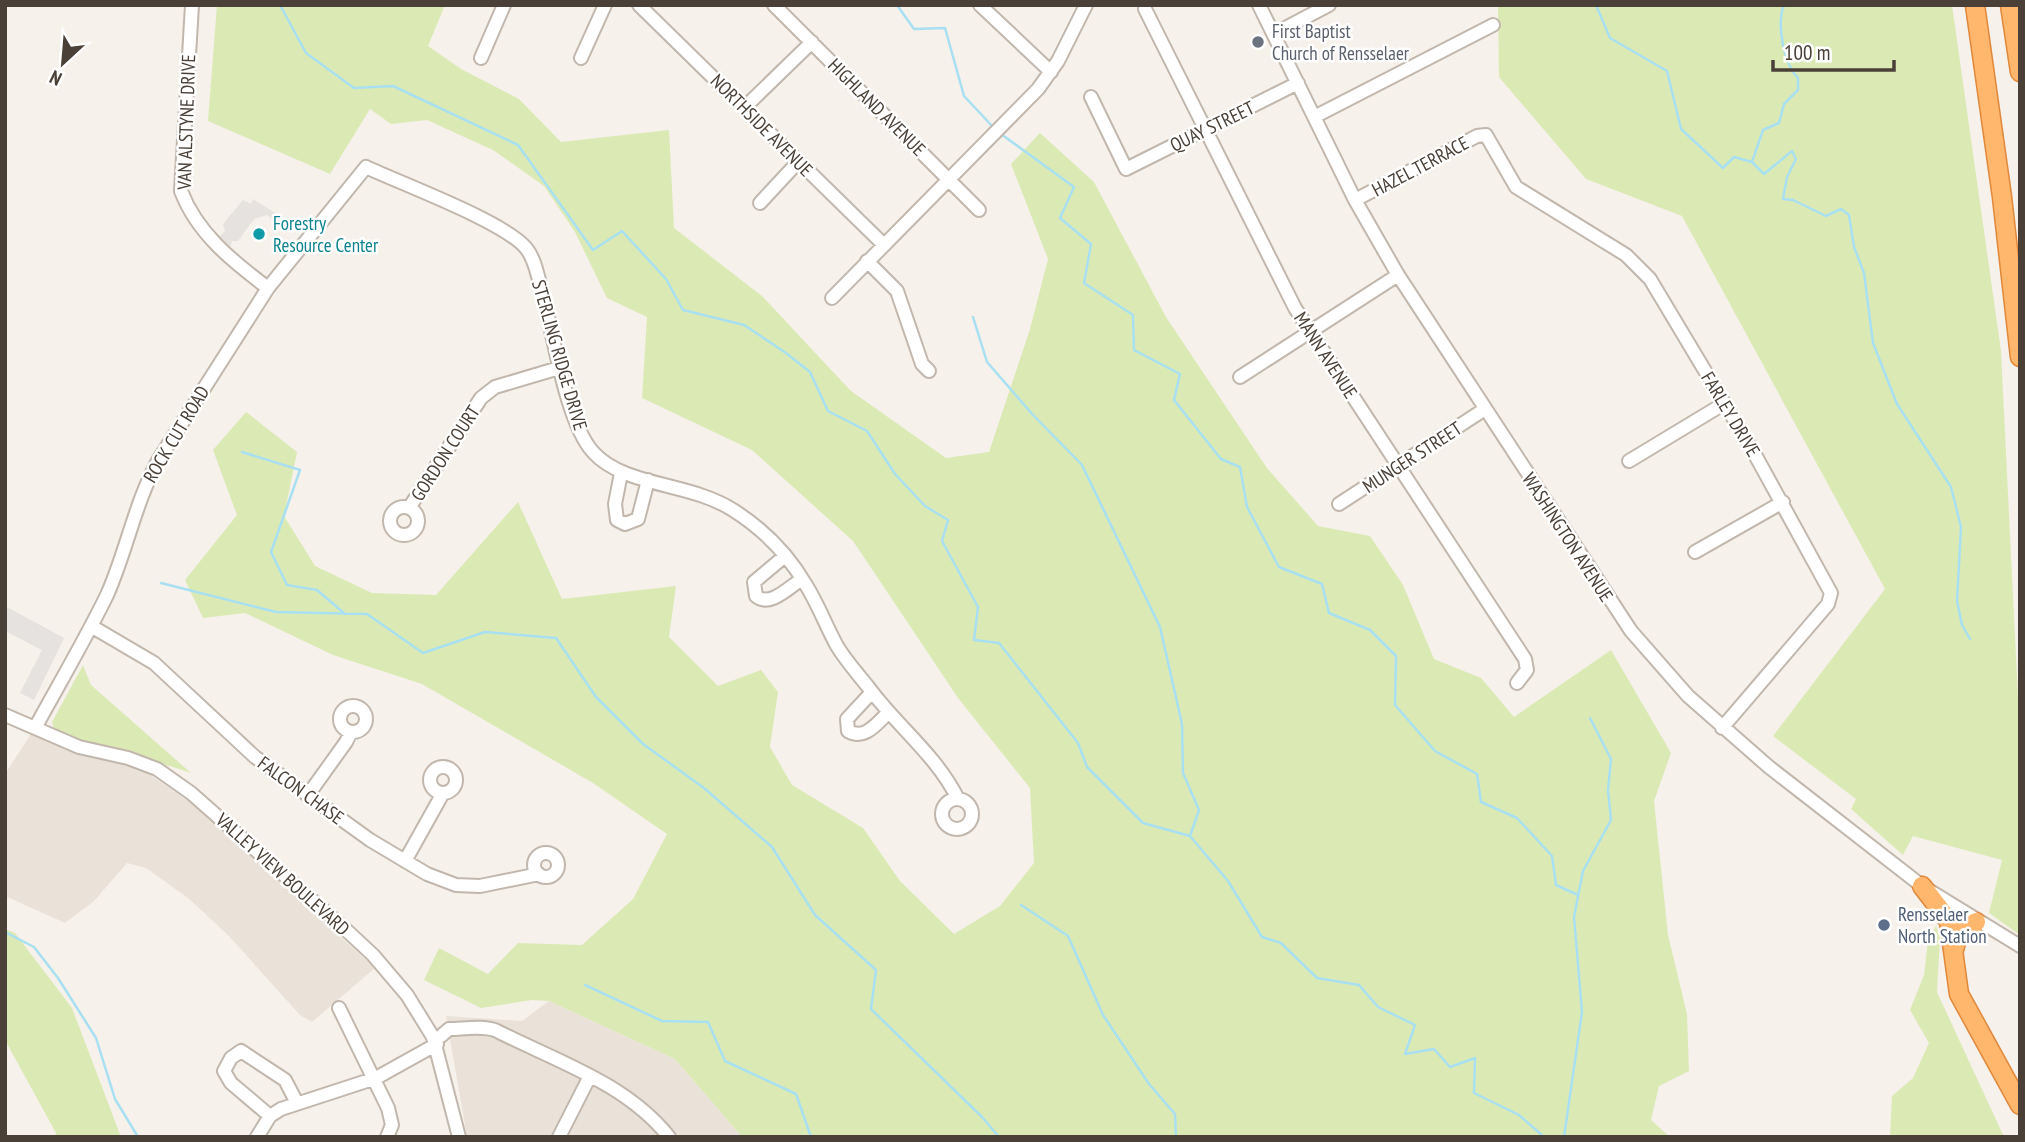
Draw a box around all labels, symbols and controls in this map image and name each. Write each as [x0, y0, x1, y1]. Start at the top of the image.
place label: First Baptist Church of Rensselaer [1272, 19, 1410, 65]
north arrow [28, 28, 98, 98]
scale bar [1773, 28, 1894, 72]
marker: First Baptist Church of Rensselaer [1250, 34, 1266, 50]
text: 100 m [1784, 39, 1830, 66]
street label: HIGHLAND AVENUE [823, 53, 931, 161]
street label: VAN ALSTYNE DRIVE [172, 54, 200, 191]
text: N [46, 65, 65, 91]
street label: NORTHSIDE AVENUE [706, 69, 818, 181]
street label: QUAY STREET [1166, 95, 1259, 157]
street label: HAZEL TERRACE [1368, 131, 1472, 201]
place label: Forestry Resource Center [273, 211, 379, 257]
marker: Forestry Resource Center [251, 226, 267, 242]
street label: STERLING RIDGE DRIVE [527, 277, 593, 433]
street label: MANN AVENUE [1289, 307, 1363, 403]
street label: FARLEY DRIVE [1696, 367, 1766, 461]
street label: ROCK CUT ROAD [138, 381, 214, 487]
street label: GORDON COURT [405, 400, 485, 505]
street label: MUNGER STREET [1358, 416, 1467, 498]
street label: WASHINGTON AVENUE [1517, 468, 1619, 606]
street label: FALCON CHASE [253, 751, 349, 829]
street label: VALLEY VIEW BOULEVARD [210, 807, 355, 940]
place label: Rensselaer North Station [1898, 902, 1987, 948]
marker: Rensselaer North Station [1876, 917, 1892, 933]

